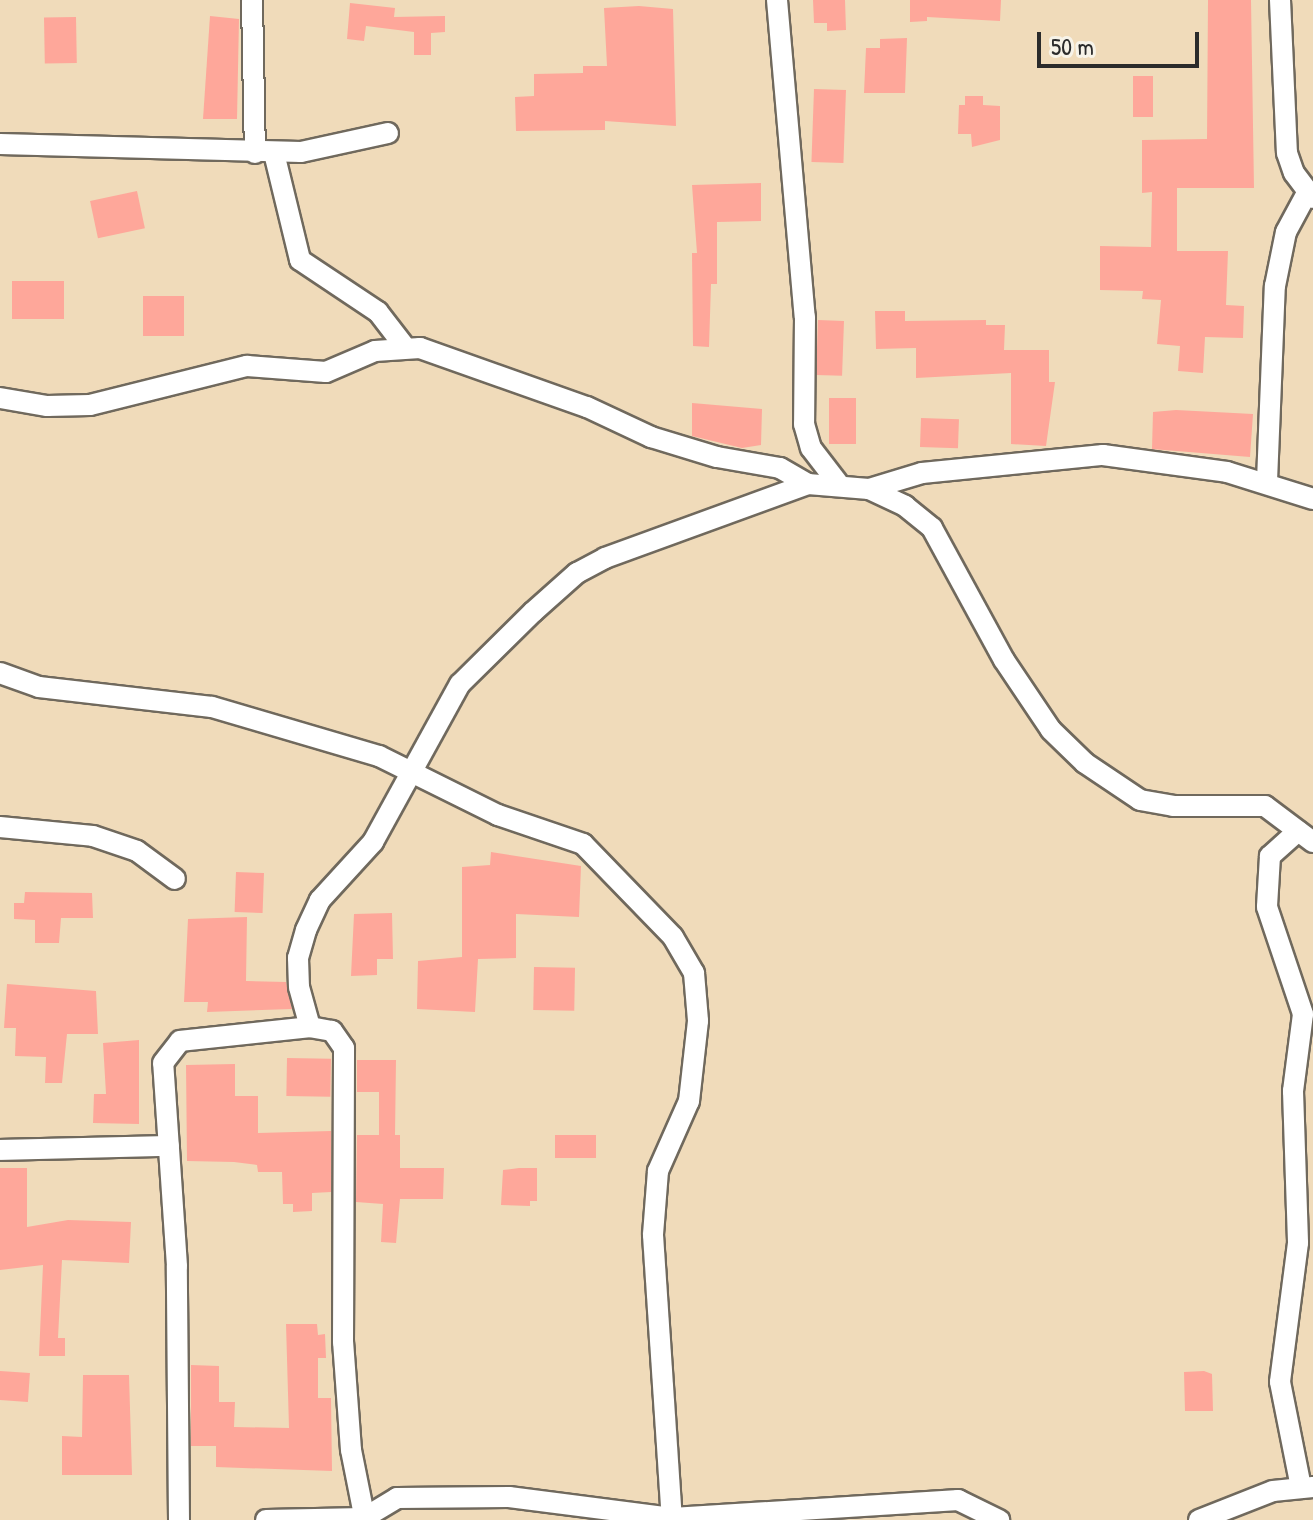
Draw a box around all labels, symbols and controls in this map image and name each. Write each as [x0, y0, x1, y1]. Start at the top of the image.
scale bar [1041, 16, 1203, 66]
text: 50 m [1051, 30, 1094, 62]

